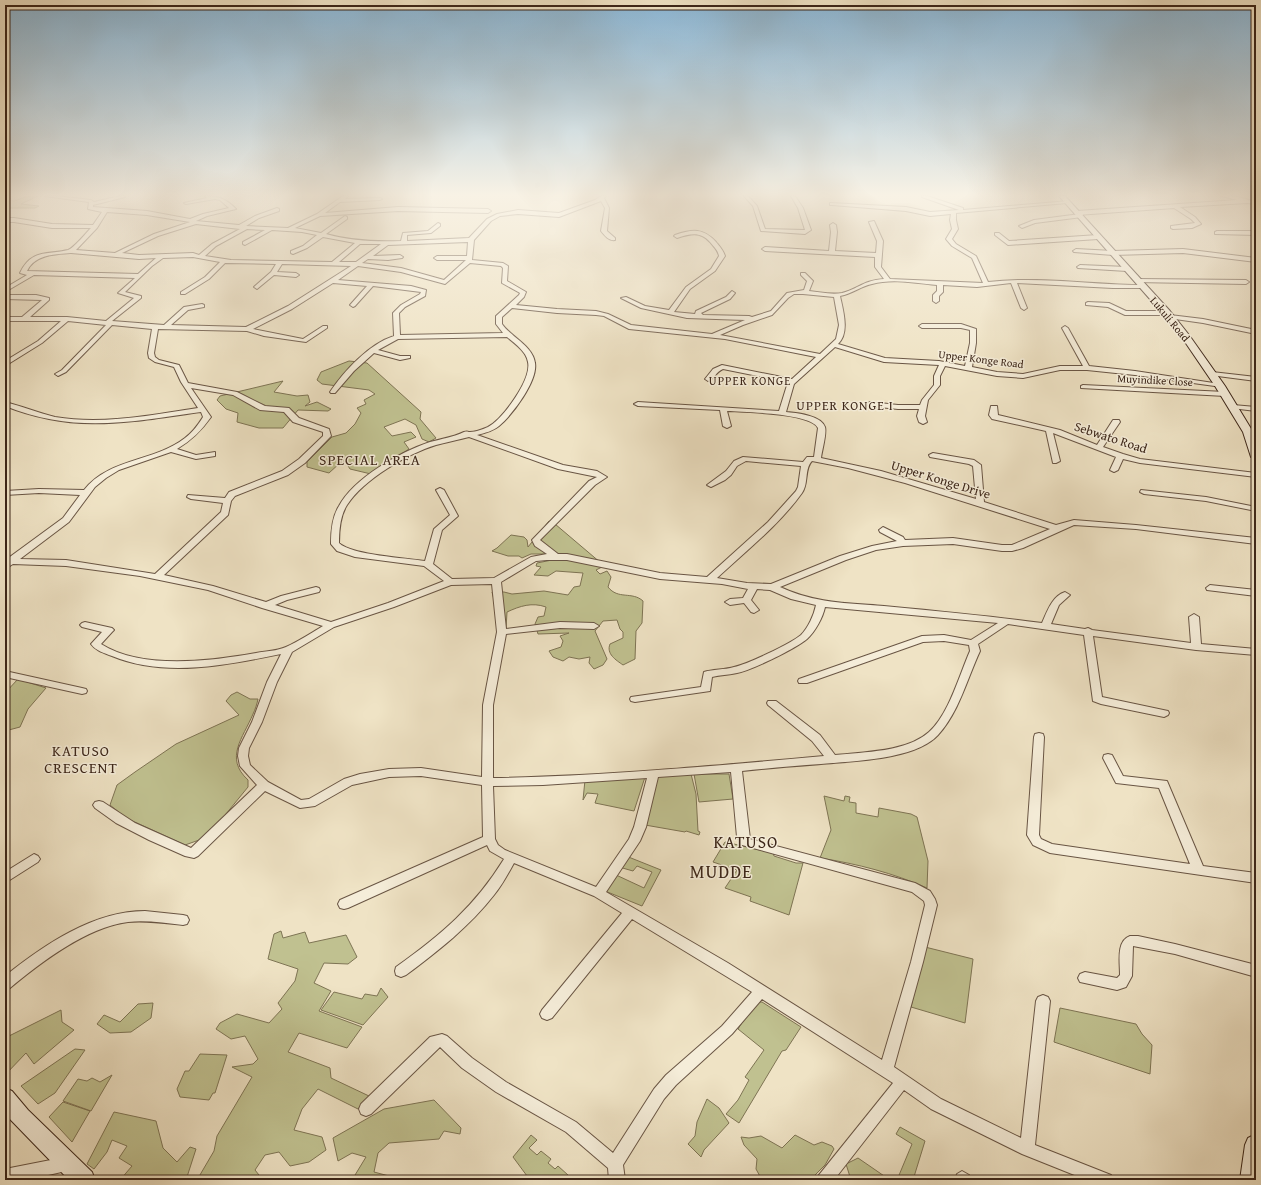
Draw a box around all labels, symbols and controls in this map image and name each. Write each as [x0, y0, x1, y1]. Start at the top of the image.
street label: Lukuli Road [1146, 293, 1194, 345]
street label: Upper Konge Road [938, 346, 1025, 372]
street label: Muyindike Close [1117, 370, 1193, 390]
district label: UPPER KONGE [709, 372, 791, 389]
district label: UPPER KONGE I [796, 396, 894, 415]
street label: Sebwato Road [1072, 417, 1150, 458]
district label: SPECIAL AREA [319, 449, 421, 470]
street label: Upper Konge Drive [889, 455, 993, 504]
district label: KATUSO CRESCENT [44, 740, 118, 778]
district label: KATUSO [714, 829, 778, 854]
district label: MUDDE [690, 858, 752, 885]

